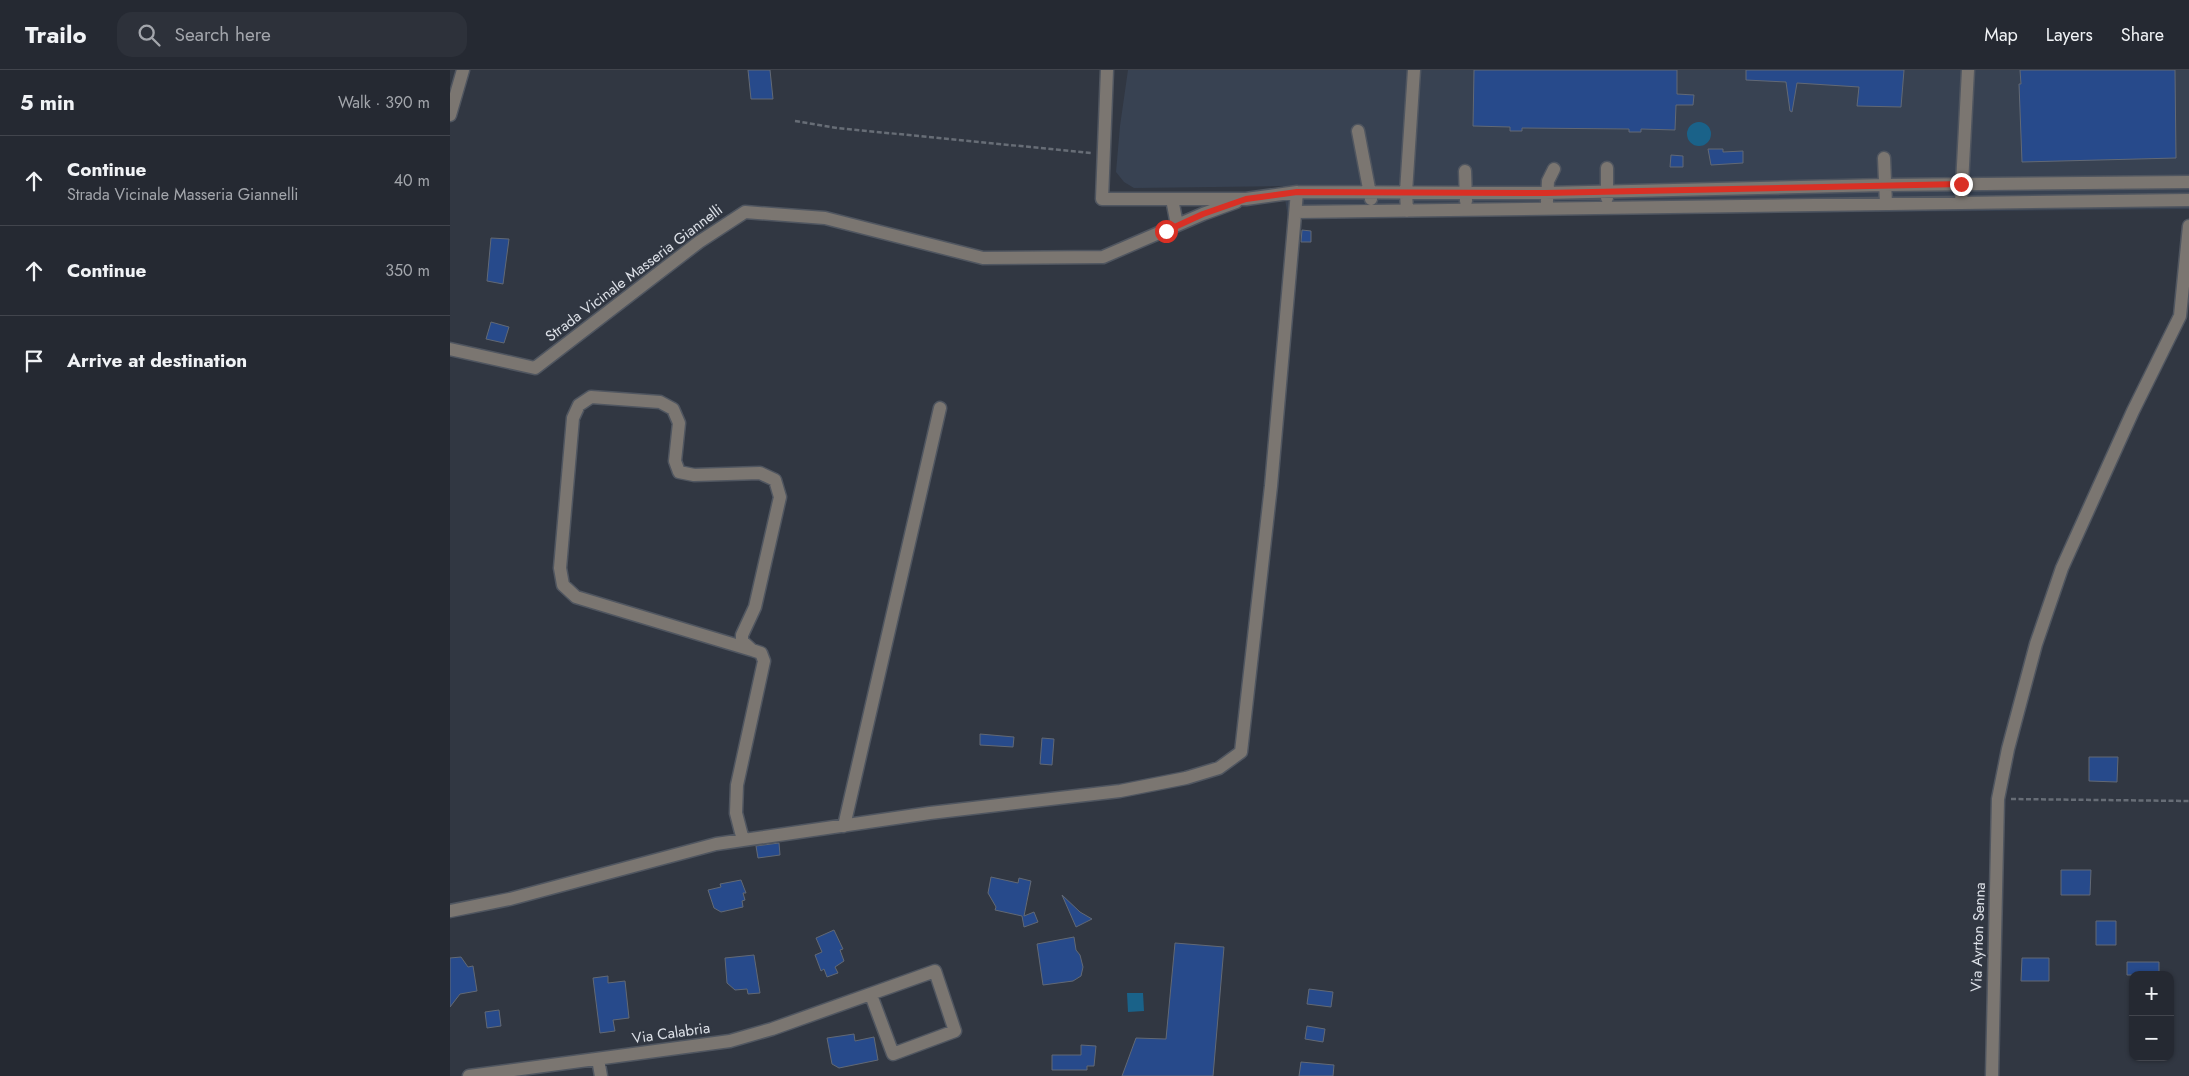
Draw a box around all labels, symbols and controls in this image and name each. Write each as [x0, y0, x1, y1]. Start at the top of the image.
search box [117, 12, 467, 57]
text: Trailo [25, 17, 87, 52]
icon: search [135, 21, 163, 49]
text: Search here [175, 21, 271, 48]
text: Map [1984, 22, 2018, 48]
text: Layers [2046, 22, 2093, 48]
text: Share [2121, 22, 2164, 48]
text: 5 min [20, 88, 75, 118]
text: Walk · 390 m [338, 91, 430, 114]
text: Continue [67, 156, 146, 183]
icon: ahead [20, 167, 48, 195]
text: 40 m [394, 169, 430, 192]
route end [1950, 173, 1973, 196]
text: Strada Vicinale Masseria Giannelli [67, 183, 299, 206]
street label: Strada Vicinale Masseria Giannelli [541, 199, 727, 347]
route start [1155, 220, 1178, 243]
icon: ahead [20, 257, 48, 285]
text: Continue [67, 257, 146, 284]
text: 350 m [385, 259, 430, 282]
icon: arrive [20, 347, 48, 375]
text: Arrive at destination [67, 347, 247, 374]
street label: Via Ayrton Senna [1965, 882, 1991, 992]
map controls [2129, 971, 2174, 1061]
button: + [2129, 971, 2174, 1016]
button: − [2129, 1016, 2174, 1061]
street label: Via Calabria [631, 1017, 711, 1049]

